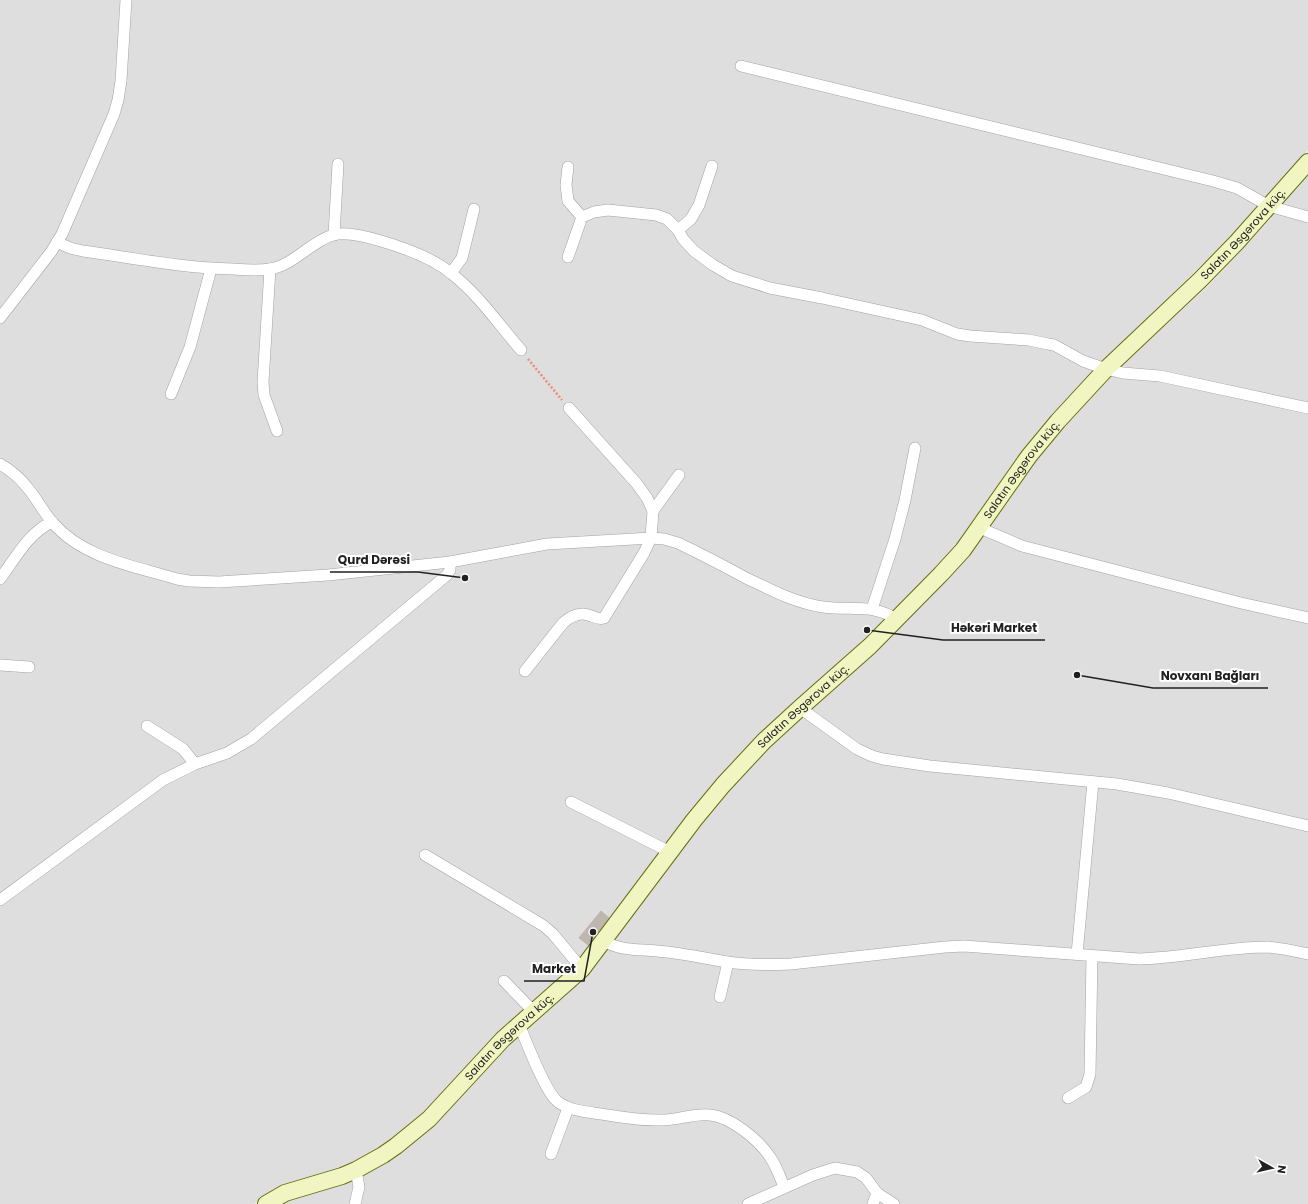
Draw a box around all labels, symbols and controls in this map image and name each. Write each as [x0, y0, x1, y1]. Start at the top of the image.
street label: Salatın Əsgərova küç. [1197, 185, 1289, 283]
street label: Salatın Əsgərova küç. [979, 417, 1063, 522]
callout: Qurd Dərəsi [330, 548, 418, 572]
text: Qurd Dərəsi [338, 551, 410, 568]
callout: Həkəri Market [943, 616, 1045, 640]
text: Həkəri Market [951, 619, 1037, 636]
street label: Salatın Əsgərova küç. [753, 660, 853, 752]
callout: Novxanı Bağları [1153, 664, 1268, 688]
text: Novxanı Bağları [1161, 667, 1259, 684]
callout: Market [524, 957, 584, 981]
text: Market [532, 960, 576, 977]
street label: Salatın Əsgərova küç. [461, 990, 557, 1084]
north arrow [1252, 1148, 1292, 1188]
text: N [1273, 1164, 1290, 1175]

